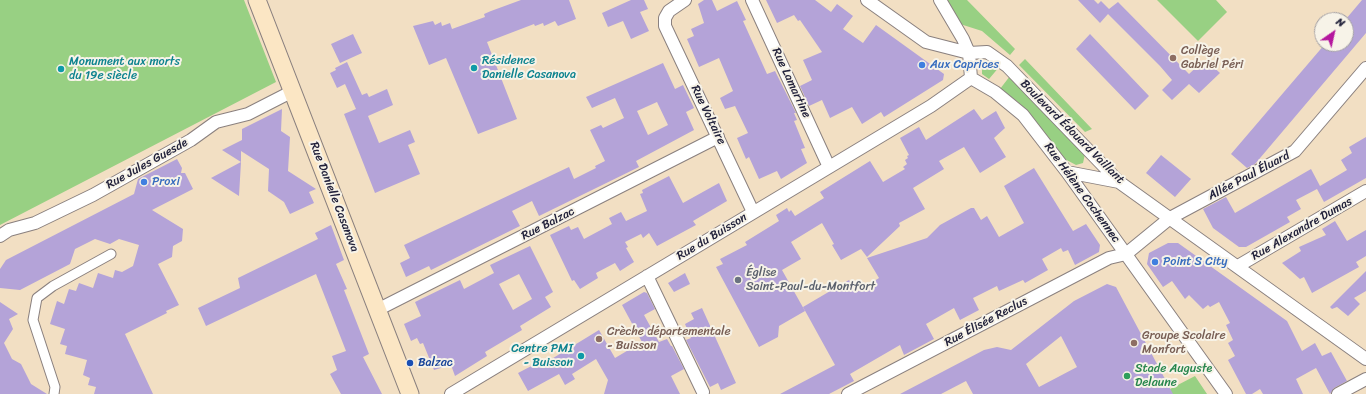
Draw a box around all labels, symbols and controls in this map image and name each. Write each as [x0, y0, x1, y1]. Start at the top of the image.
north arrow [1314, 12, 1354, 52]
text: N [1332, 12, 1349, 32]
place label: Collège Gabriel Péri [1181, 44, 1243, 72]
street label: Rue Lamartine [769, 46, 813, 120]
marker: Collège Gabriel Péri [1168, 53, 1178, 63]
place label: Résidence Danielle Casanova [482, 54, 576, 82]
place label: Monument aux morts du 19e siècle [69, 55, 180, 83]
place label: Aux Caprices [930, 58, 999, 72]
marker: Aux Caprices [917, 60, 927, 70]
marker: Résidence Danielle Casanova [469, 63, 479, 73]
marker: Monument aux morts du 19e siècle [56, 64, 66, 74]
street label: Boulevard Édouard Vaillant [1017, 77, 1127, 187]
street label: Rue Voltaire [687, 83, 729, 147]
street label: Rue Jules Guesde [104, 136, 190, 192]
street label: Rue Danielle Casanova [306, 140, 362, 254]
street label: Rue Hélène Cochennec [1041, 140, 1123, 246]
street label: Allée Paul Éluard [1206, 148, 1292, 204]
place label: Proxi [152, 175, 180, 189]
marker: Proxi [139, 177, 149, 187]
street label: Rue Alexandre Dumas [1249, 194, 1355, 264]
street label: Rue Balzac [519, 204, 577, 244]
street label: Rue du Buisson [674, 210, 750, 264]
place label: Point S City [1163, 255, 1227, 269]
marker: Point S City [1150, 257, 1160, 267]
place label: Église Saint-Paul-du-Montfort [746, 266, 875, 294]
marker: Église Saint-Paul-du-Montfort [733, 275, 743, 285]
street label: Rue Élisée Reclus [942, 294, 1030, 350]
place label: Crèche départementale - Buisson [607, 325, 731, 353]
place label: Groupe Scolaire Monfort [1142, 329, 1226, 357]
marker: Crèche départementale - Buisson [594, 334, 604, 344]
marker: Groupe Scolaire Monfort [1129, 338, 1139, 348]
place label: Centre PMI - Buisson [511, 342, 573, 370]
marker: Centre PMI - Buisson [576, 351, 586, 361]
place label: Balzac [418, 356, 453, 370]
marker: Balzac [405, 358, 415, 368]
place label: Stade Auguste Delaune [1135, 362, 1212, 390]
marker: Stade Auguste Delaune [1122, 371, 1132, 381]

